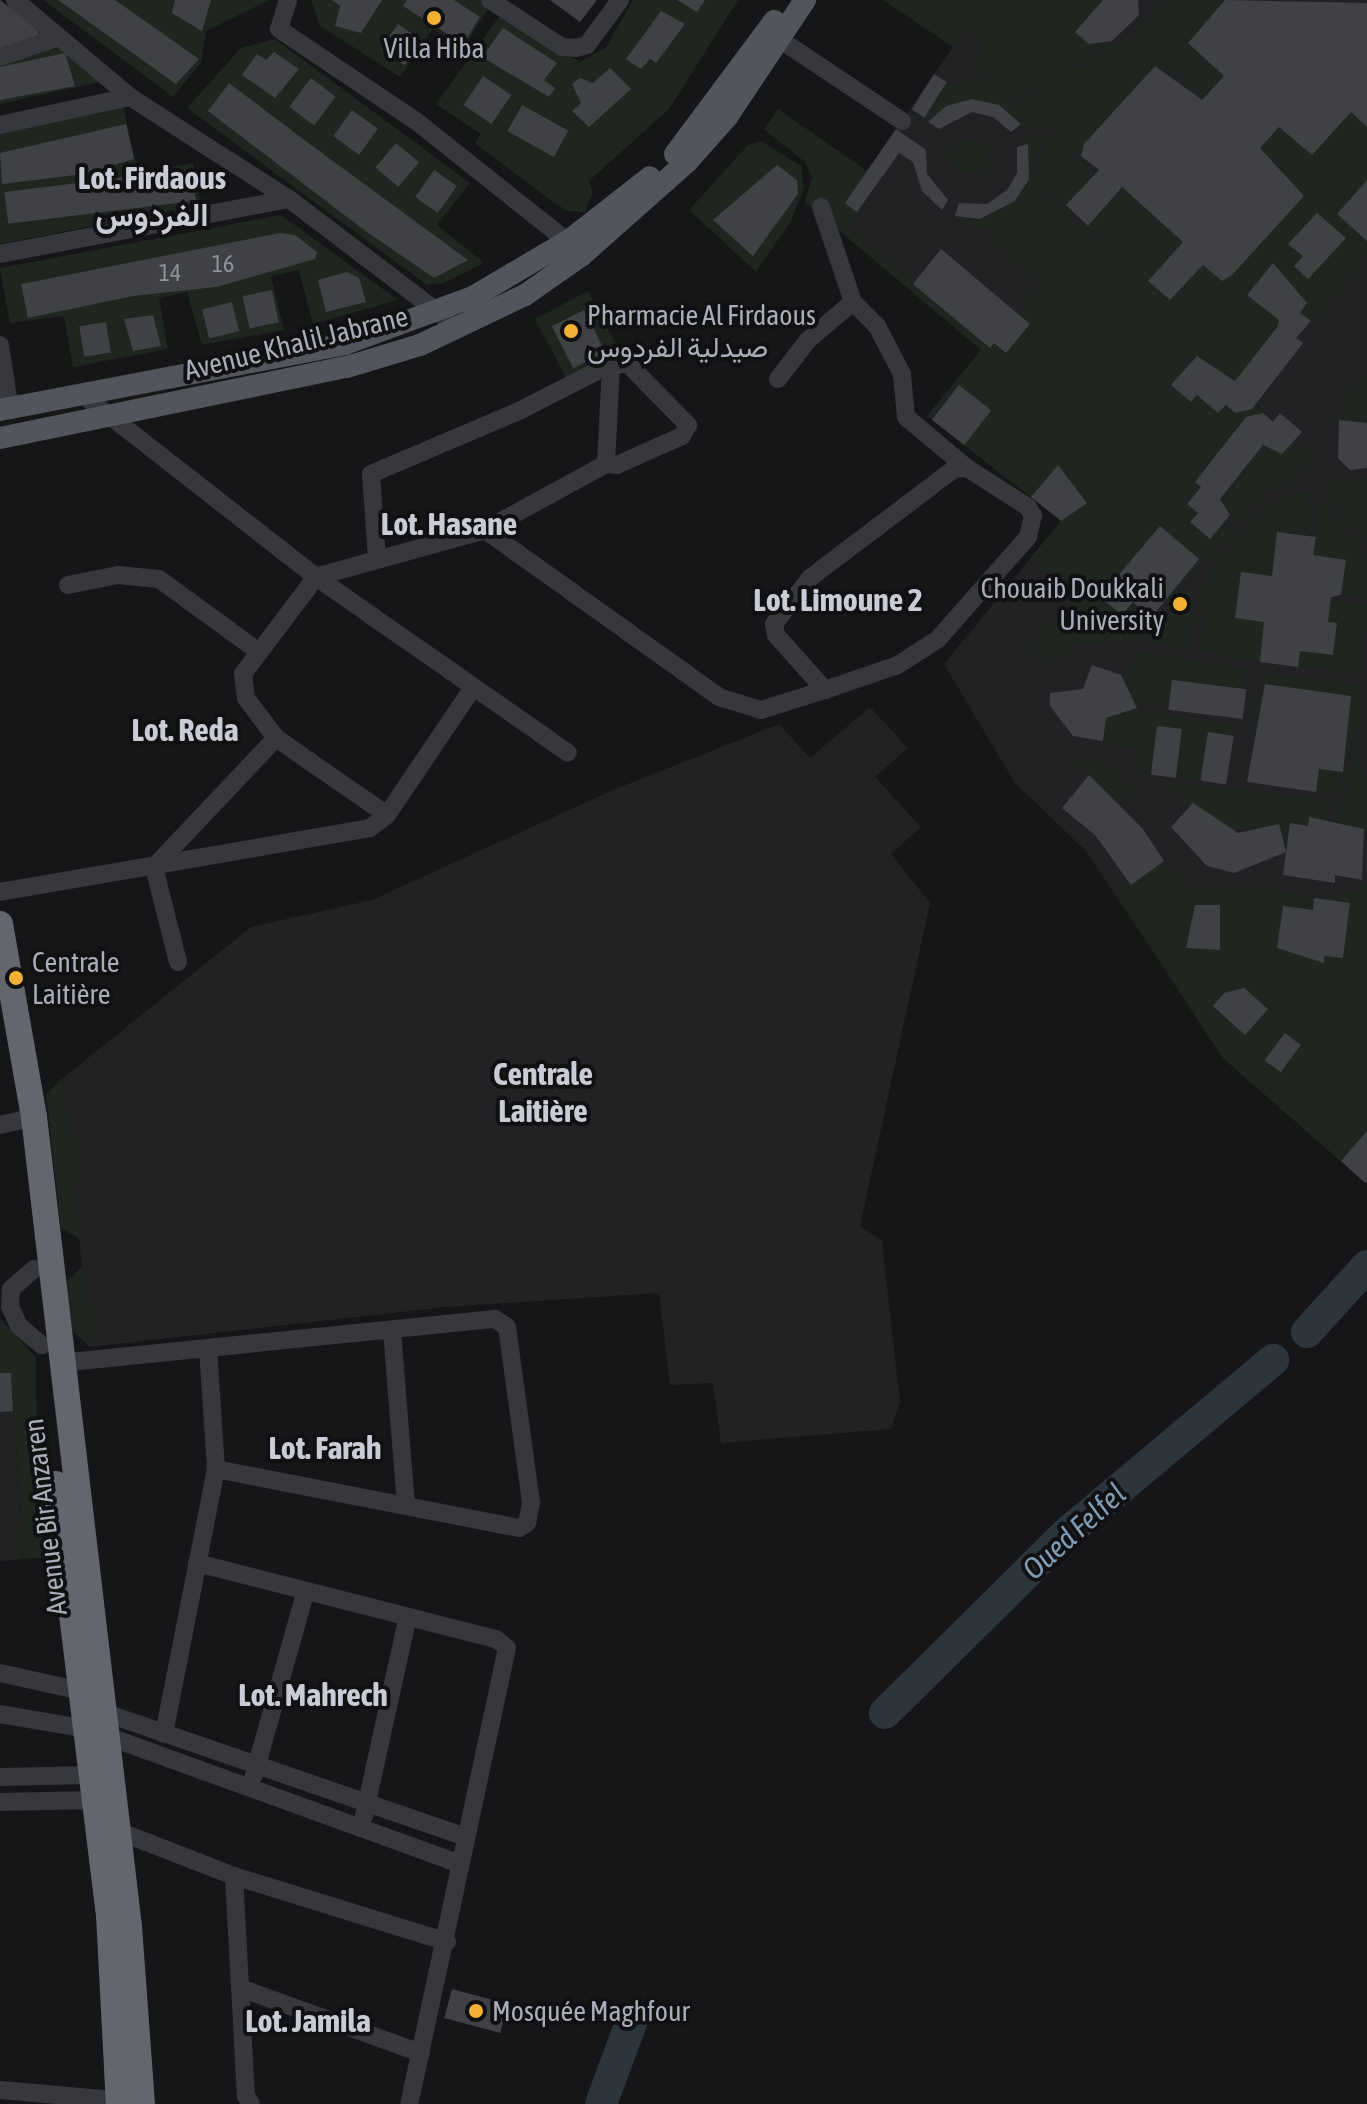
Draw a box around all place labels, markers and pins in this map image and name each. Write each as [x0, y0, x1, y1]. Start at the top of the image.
marker: Villa Hiba [425, 9, 443, 27]
place label: Villa Hiba [384, 31, 484, 65]
place label: Pharmacie Al Firdaous صيدلية الفردوس [587, 298, 816, 364]
marker: Pharmacie Al Firdaous صيدلية الفردوس [562, 322, 580, 340]
place label: Chouaib Doukkali University [981, 571, 1164, 637]
marker: Chouaib Doukkali University [1171, 595, 1189, 613]
place label: Centrale Laitière [32, 945, 120, 1011]
marker: Centrale Laitière [7, 969, 25, 987]
place label: Mosquée Maghfour [492, 1994, 690, 2028]
marker: Mosquée Maghfour [467, 2002, 485, 2020]

